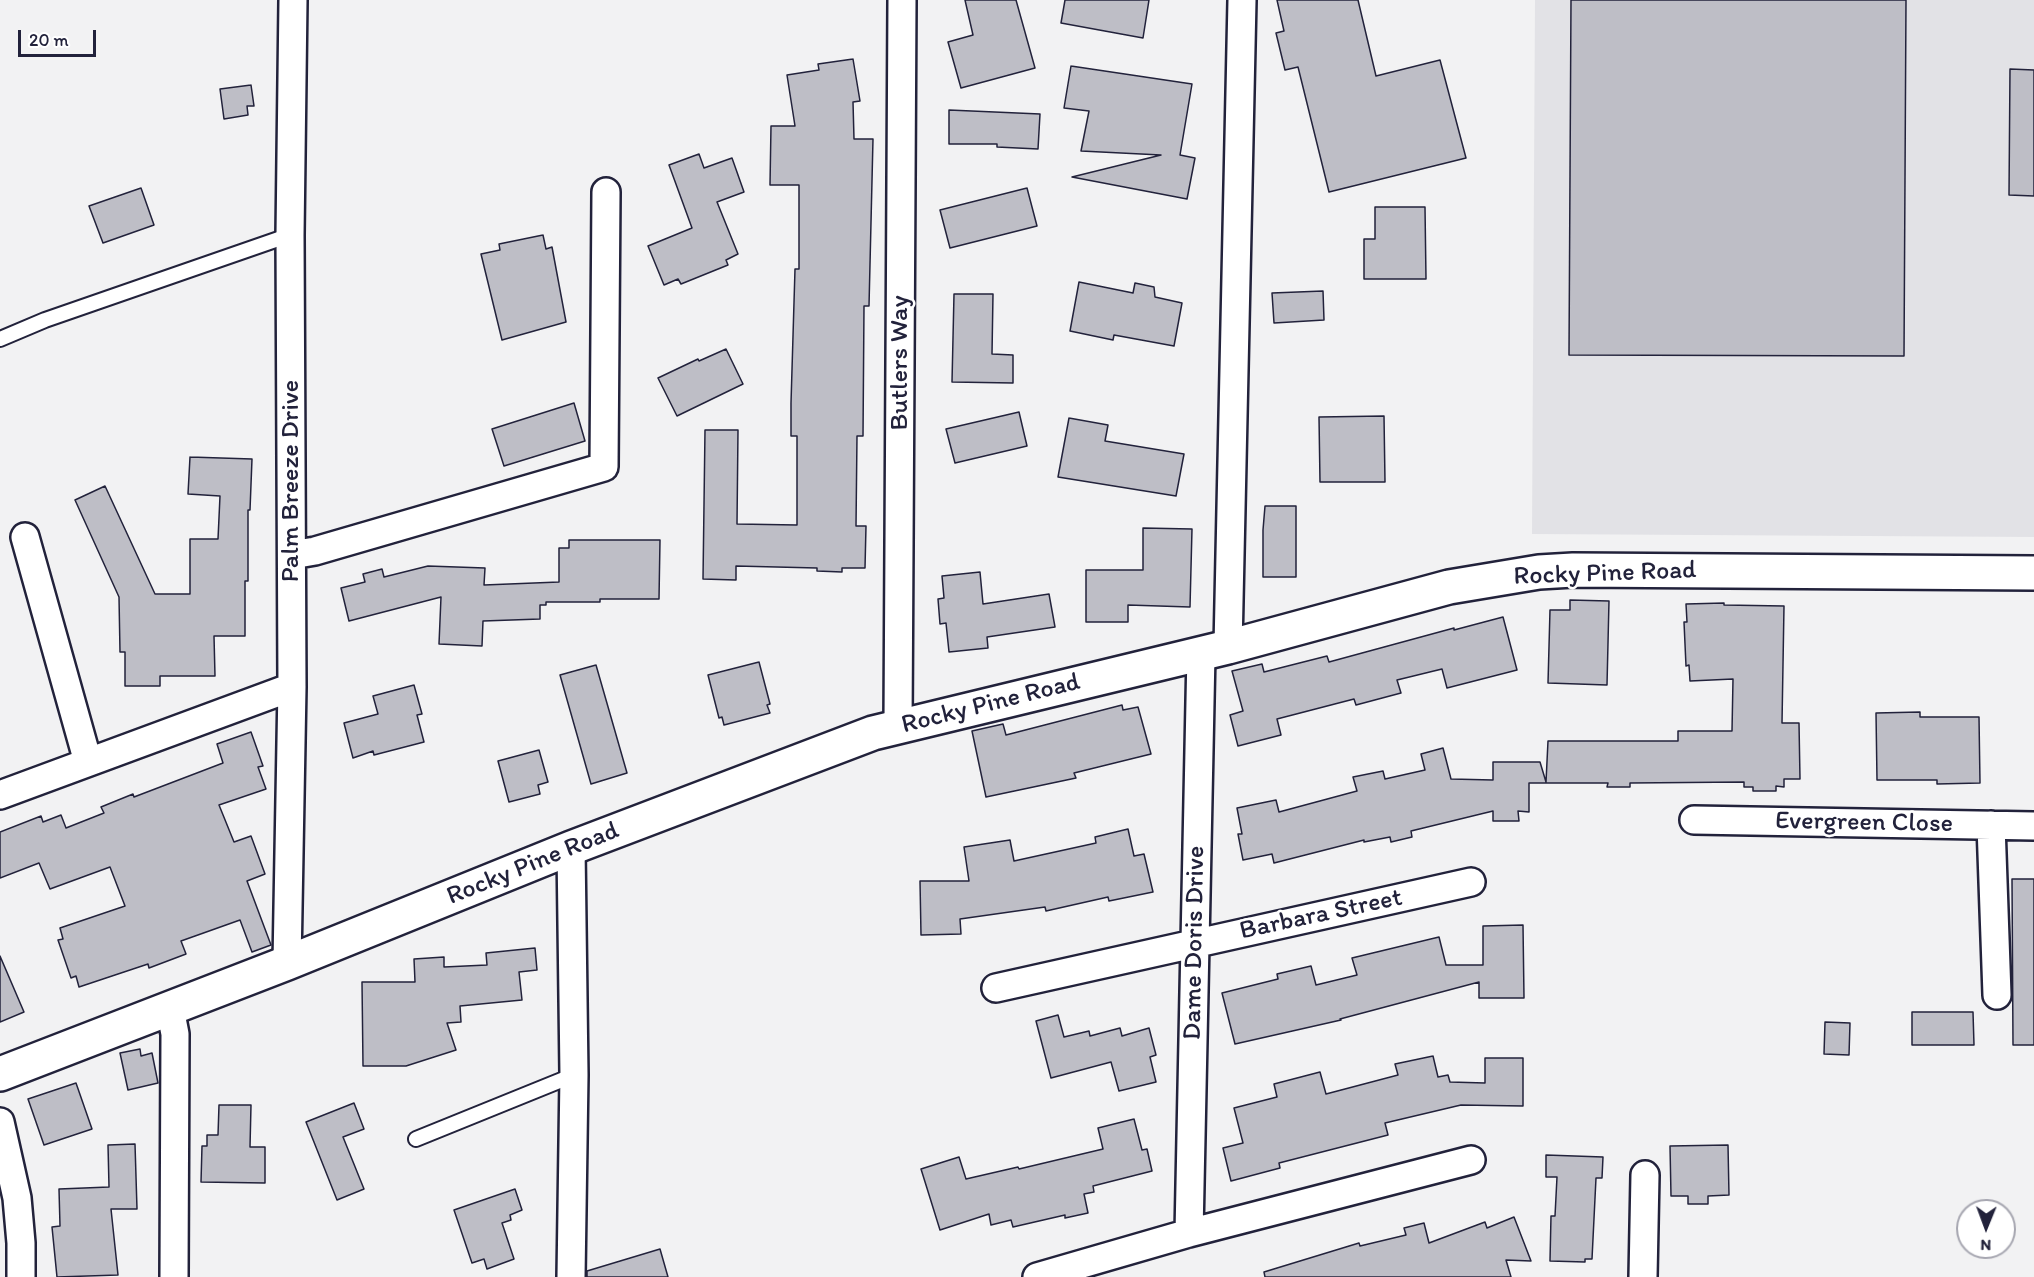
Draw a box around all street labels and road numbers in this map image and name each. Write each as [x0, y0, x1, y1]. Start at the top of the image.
street label: Butlers Way [884, 295, 916, 431]
street label: Palm Breeze Drive [275, 380, 307, 582]
street label: Rocky Pine Road [1513, 555, 1697, 593]
street label: Rocky Pine Road [899, 667, 1083, 741]
street label: Evergreen Close [1775, 806, 1953, 840]
street label: Rocky Pine Road [442, 815, 624, 913]
street label: Dame Doris Drive [1178, 846, 1212, 1040]
street label: Barbara Street [1237, 883, 1405, 947]

